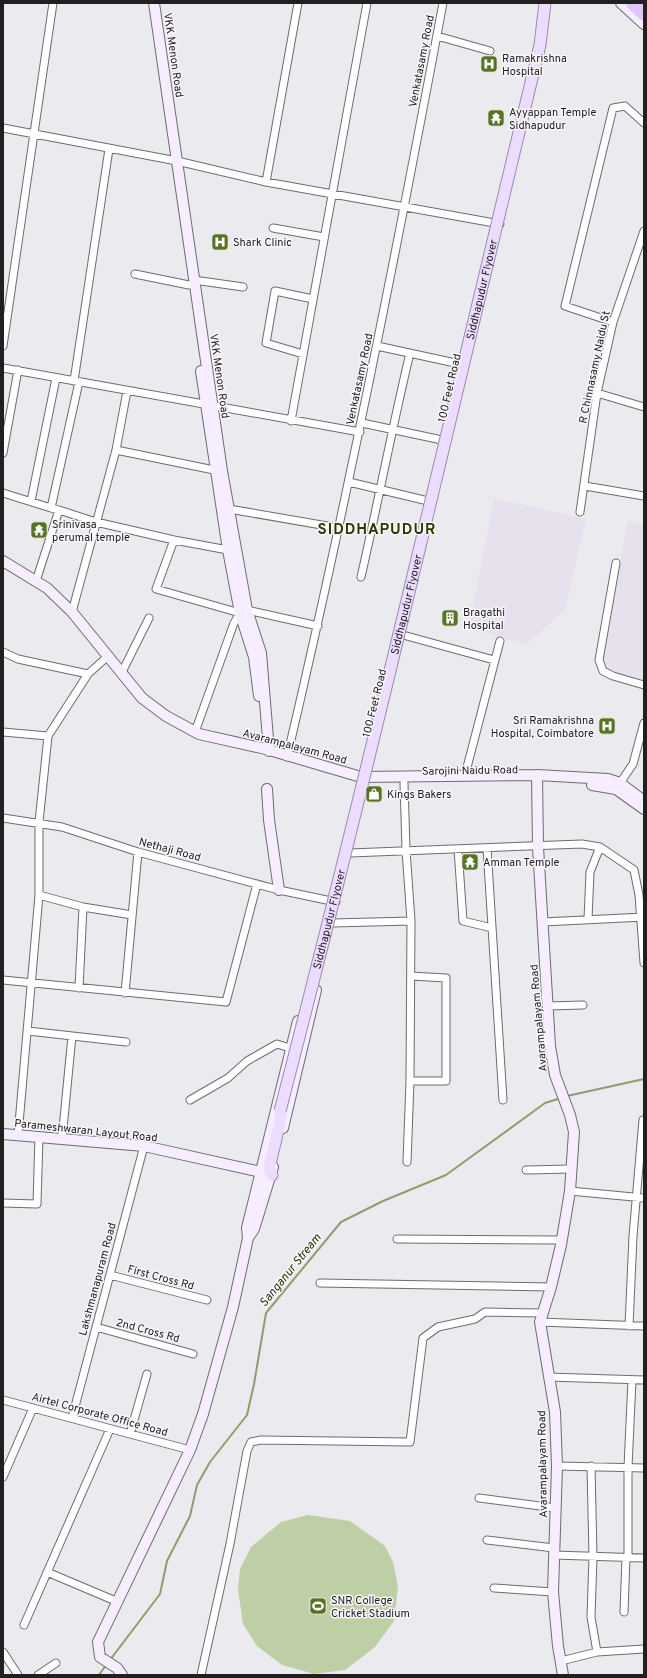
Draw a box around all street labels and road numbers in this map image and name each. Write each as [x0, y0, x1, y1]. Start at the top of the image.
street label: VKK Menon Road [160, 12, 186, 99]
street label: Venkatasamy Road [406, 14, 438, 108]
street label: Siddhapudur Flyover [464, 238, 501, 341]
street label: R Chinnasamy Naidu St [576, 310, 614, 425]
street label: Venkatasamy Road [343, 332, 377, 426]
street label: VKK Menon Road [206, 333, 232, 420]
street label: 100 Feet Road [435, 352, 465, 424]
street label: Siddhapudur Flyover [388, 553, 426, 656]
street label: 100 Feet Road [360, 668, 390, 739]
street label: Avarampalayam Road [241, 726, 348, 768]
street label: Sarojini Naidu Road [422, 763, 518, 779]
street label: Nethaji Road [137, 835, 202, 865]
street label: Siddhapudur Flyover [311, 867, 349, 971]
street label: Avarampalayam Road [527, 964, 551, 1072]
street label: Parameshwaran Layout Road [14, 1117, 158, 1145]
street label: Lakshmanapuram Road [76, 1221, 120, 1337]
street label: First Cross Rd [126, 1262, 196, 1294]
street label: 2nd Cross Rd [114, 1316, 181, 1346]
street label: Airtel Corporate Office Road [30, 1390, 169, 1440]
street label: Avarampalayam Road [535, 1410, 551, 1518]

